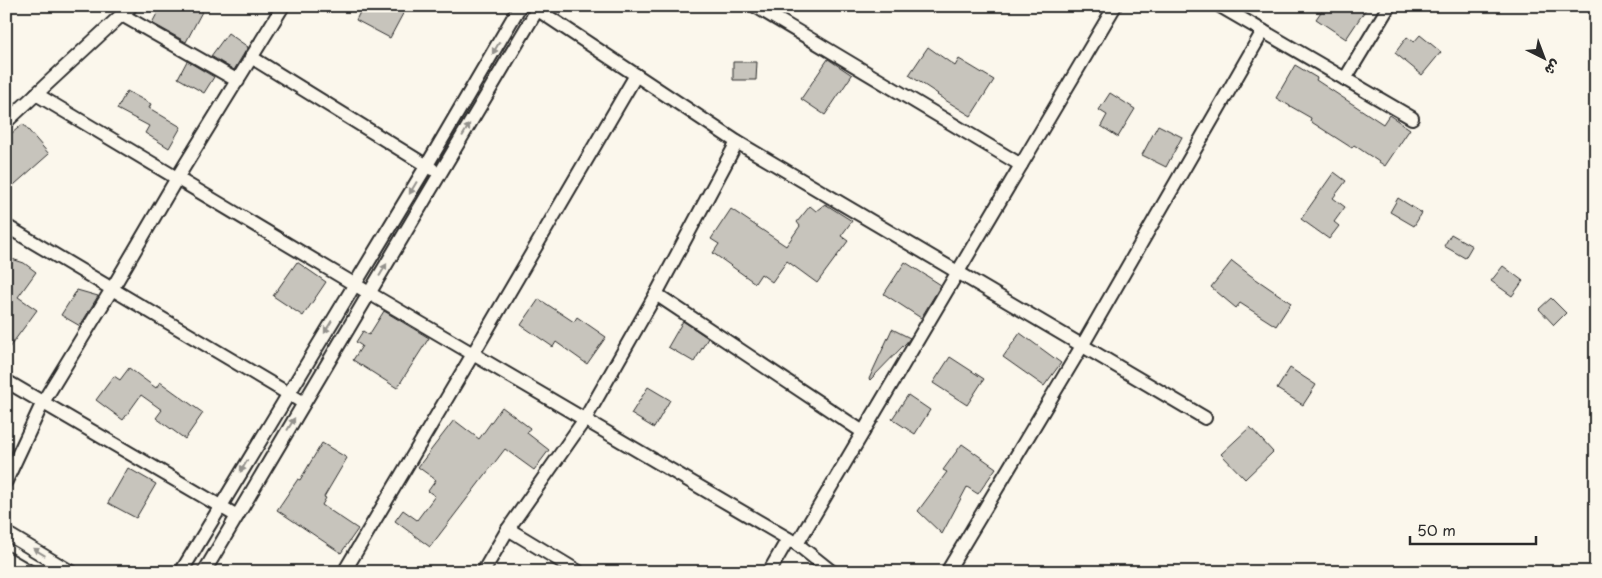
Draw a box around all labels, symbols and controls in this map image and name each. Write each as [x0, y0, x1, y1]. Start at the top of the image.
north arrow [1520, 32, 1570, 82]
one-way arrow [491, 42, 500, 55]
text: ش [1540, 55, 1566, 81]
one-way arrow [461, 123, 470, 136]
one-way arrow [408, 182, 417, 195]
one-way arrow [379, 263, 388, 276]
one-way arrow [324, 320, 333, 333]
one-way arrow [287, 418, 296, 431]
one-way arrow [240, 459, 249, 472]
scale bar [1410, 513, 1536, 545]
text: 50 m [1417, 518, 1456, 541]
one-way arrow [32, 548, 45, 557]

